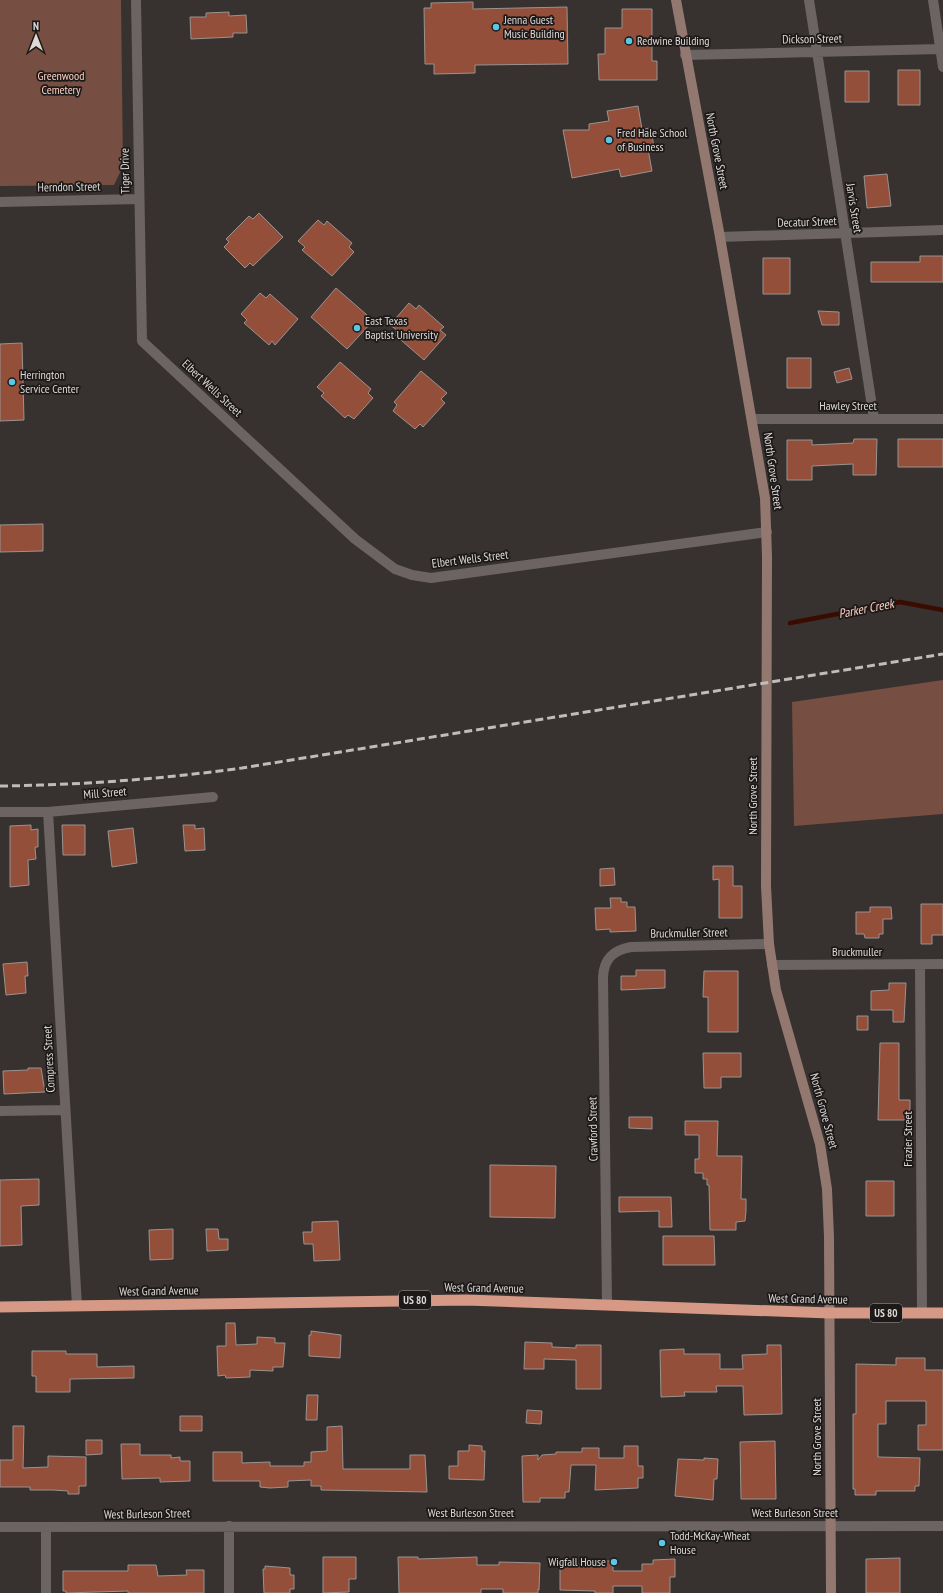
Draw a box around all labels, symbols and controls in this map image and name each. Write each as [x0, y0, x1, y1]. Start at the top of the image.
place label: Jenna Guest Music Building [503, 12, 565, 41]
north arrow [16, 16, 56, 56]
text: N [33, 19, 39, 33]
marker: Jenna Guest Music Building [491, 22, 501, 32]
street label: Dickson Street [782, 30, 843, 47]
place label: Redwine Building [637, 33, 709, 48]
marker: Redwine Building [624, 36, 634, 46]
park label: Greenwood Cemetery [38, 68, 84, 97]
street label: North Grove Street [703, 111, 732, 191]
place label: Fred Hale School of Business [617, 125, 688, 154]
marker: Fred Hale School of Business [604, 135, 614, 145]
street label: Tiger Drive [117, 148, 132, 194]
street label: Herndon Street [37, 178, 101, 195]
street label: Jarvis Street [843, 181, 866, 234]
street label: Decatur Street [777, 213, 838, 230]
place label: East Texas Baptist University [365, 313, 438, 342]
marker: East Texas Baptist University [352, 323, 362, 333]
street label: Elbert Wells Street [179, 356, 246, 420]
place label: Herrington Service Center [20, 367, 80, 396]
marker: Herrington Service Center [7, 377, 17, 387]
street label: Hawley Street [819, 398, 877, 413]
street label: North Grove Street [761, 431, 786, 511]
street label: Elbert Wells Street [431, 546, 510, 571]
water label: Parker Creek [837, 594, 897, 622]
street label: North Grove Street [745, 757, 760, 835]
street label: Mill Street [83, 783, 128, 802]
street label: Bruckmuller Street [650, 924, 728, 941]
street label: Bruckmuller [832, 944, 883, 959]
street label: Compress Street [39, 1024, 58, 1093]
street label: North Grove Street [807, 1071, 842, 1151]
street label: Crawford Street [584, 1096, 601, 1161]
street label: Frazier Street [900, 1111, 915, 1167]
street label: West Grand Avenue [444, 1279, 524, 1296]
street label: West Grand Avenue [119, 1282, 199, 1299]
street label: West Grand Avenue [768, 1290, 848, 1307]
road number: US 80 [399, 1291, 431, 1309]
road number: US 80 [870, 1304, 902, 1322]
street label: North Grove Street [809, 1398, 824, 1476]
street label: West Burleson Street [104, 1505, 191, 1522]
street label: West Burleson Street [428, 1505, 515, 1520]
street label: West Burleson Street [752, 1505, 839, 1520]
place label: Todd-McKay-Wheat House [670, 1528, 751, 1557]
marker: Todd-McKay-Wheat House [657, 1538, 667, 1548]
place label: Wigfall House [548, 1554, 606, 1569]
marker: Wigfall House [609, 1557, 619, 1567]

